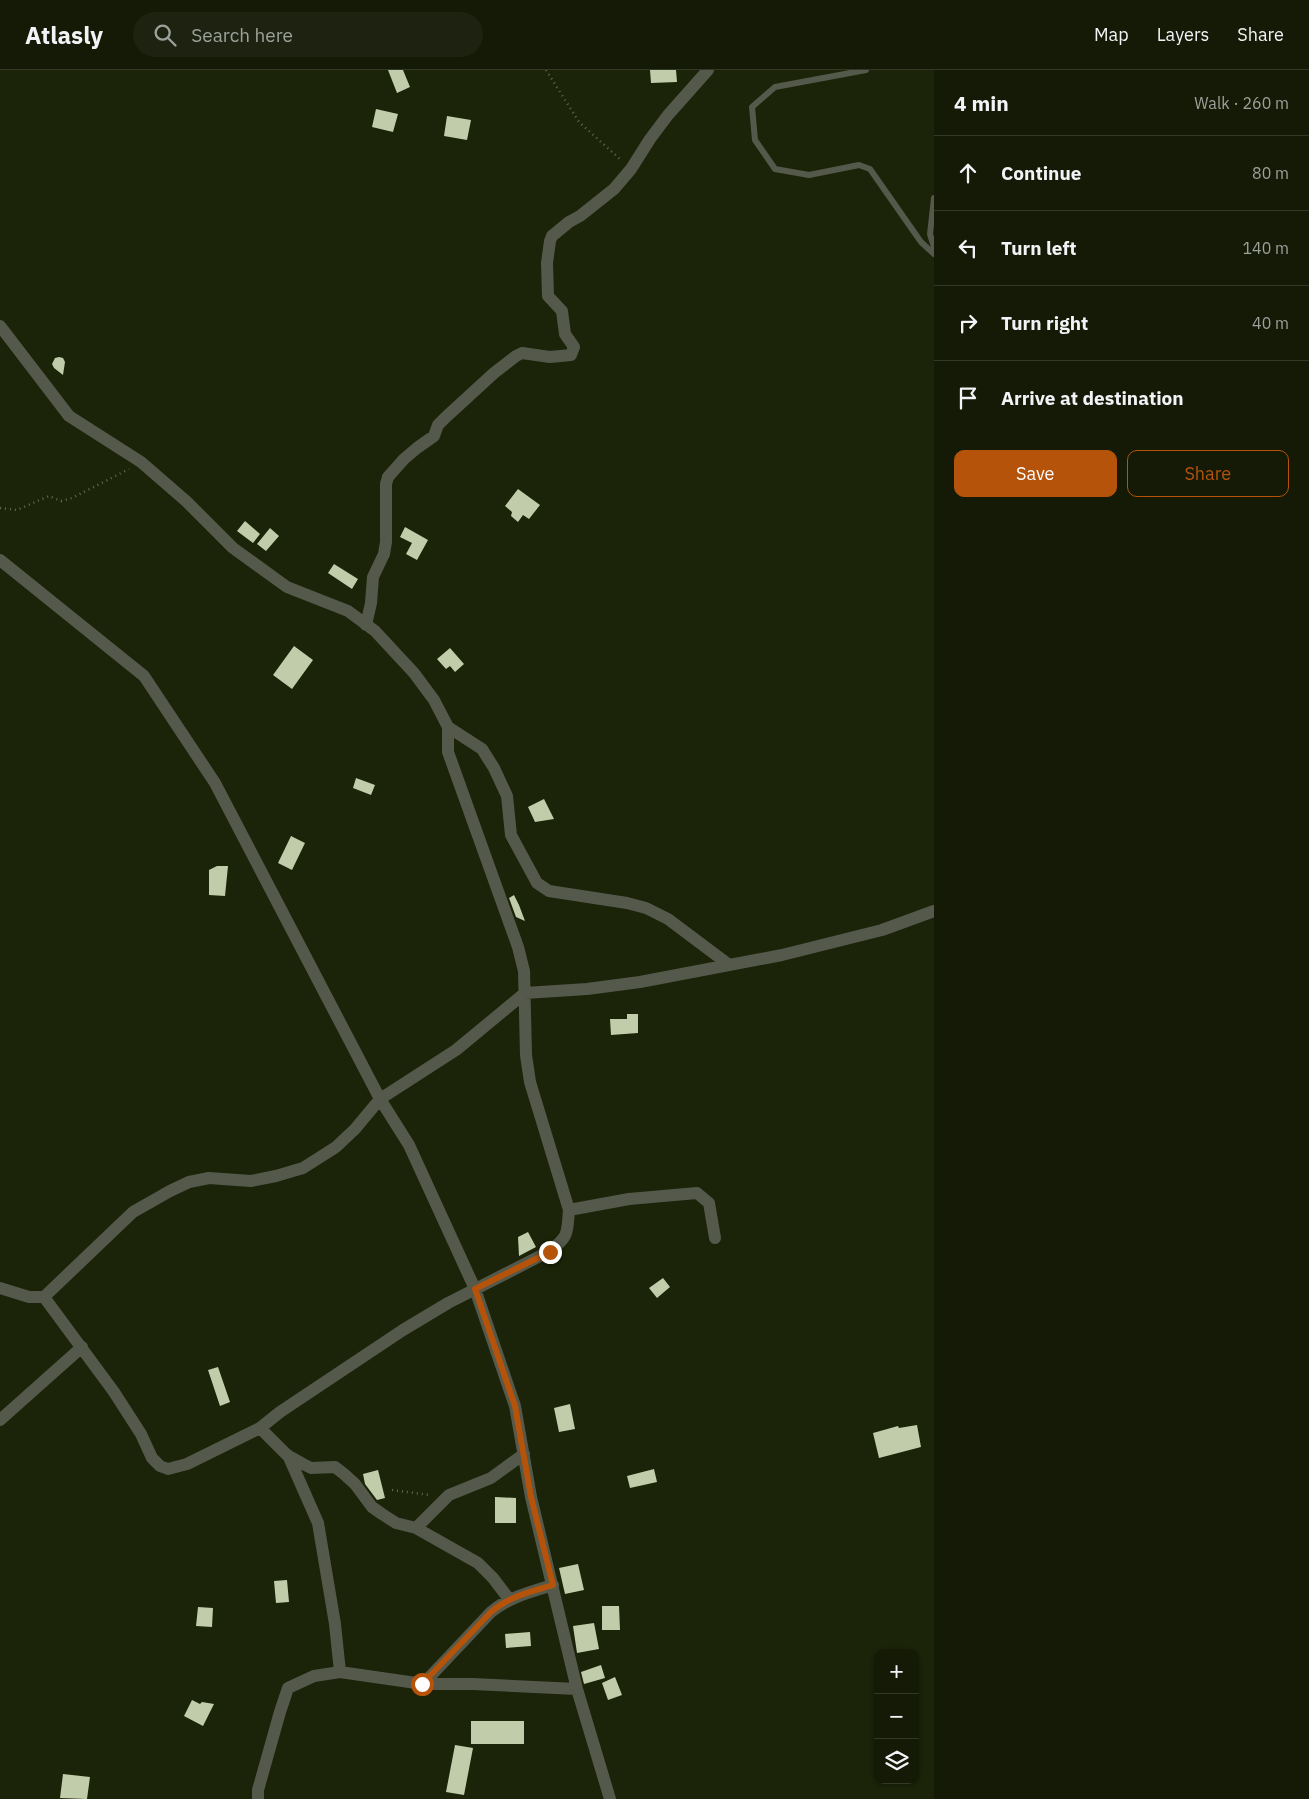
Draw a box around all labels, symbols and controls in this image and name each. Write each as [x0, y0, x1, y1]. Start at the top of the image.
search box [133, 12, 483, 57]
text: Atlasly [25, 19, 103, 51]
icon: search [151, 21, 179, 49]
text: Search here [191, 23, 293, 47]
text: Map [1094, 23, 1129, 46]
text: Layers [1157, 23, 1209, 46]
text: Share [1237, 23, 1284, 46]
text: 4 min [954, 89, 1009, 117]
text: Walk · 260 m [1194, 93, 1289, 113]
icon: ahead [954, 159, 982, 187]
text: Continue [1001, 161, 1081, 185]
text: 80 m [1252, 163, 1289, 183]
icon: left [954, 234, 982, 262]
text: Turn left [1001, 236, 1077, 260]
text: 140 m [1242, 238, 1289, 258]
icon: right [954, 309, 982, 337]
text: Turn right [1001, 311, 1088, 335]
text: 40 m [1252, 313, 1289, 333]
icon: arrive [954, 384, 982, 412]
text: Arrive at destination [1001, 386, 1184, 410]
button: Save [954, 450, 1117, 497]
button: Share [1127, 450, 1289, 497]
route end [539, 1241, 562, 1264]
map controls [874, 1649, 919, 1784]
button: + [874, 1649, 919, 1694]
route start [411, 1673, 434, 1696]
button: − [874, 1694, 919, 1739]
button: layers [874, 1739, 919, 1784]

